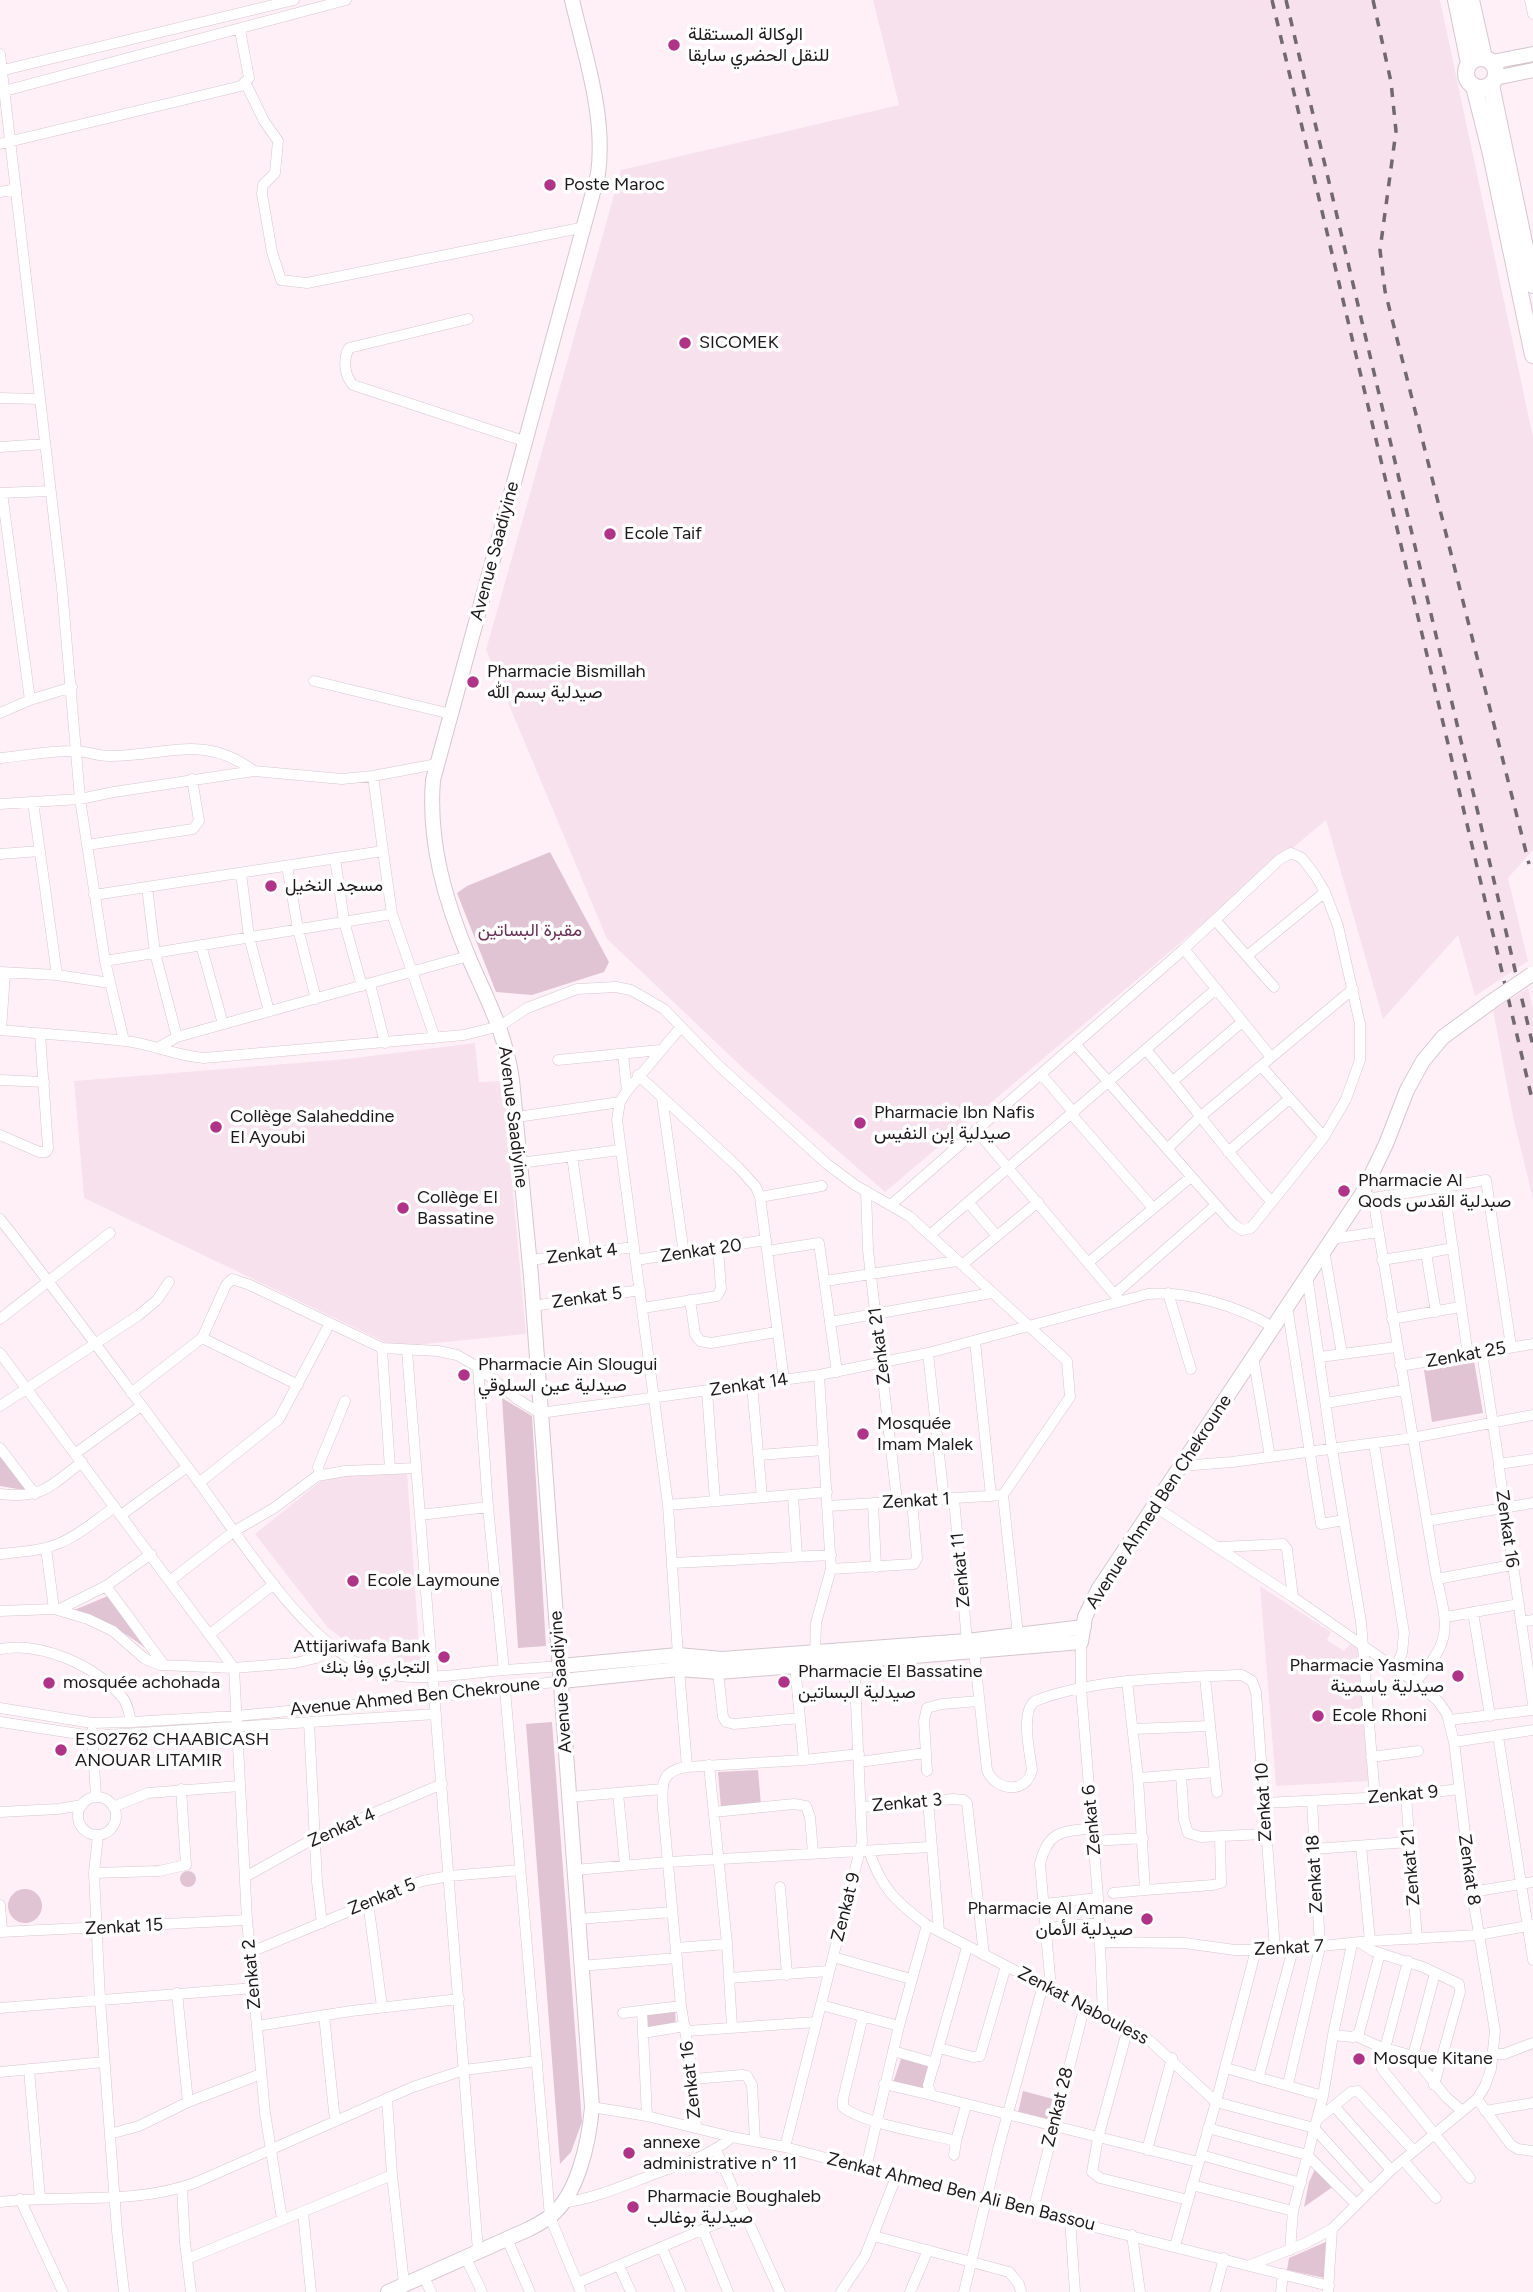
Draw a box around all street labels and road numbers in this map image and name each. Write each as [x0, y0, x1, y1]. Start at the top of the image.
street label: Avenue Saadiyine [466, 479, 524, 623]
street label: Avenue Saadiyine [494, 1045, 532, 1189]
street label: Zenkat 20 [659, 1235, 743, 1267]
street label: Zenkat 4 [545, 1239, 619, 1269]
street label: Zenkat 5 [550, 1282, 624, 1314]
street label: Zenkat 21 [865, 1306, 895, 1386]
street label: Zenkat 25 [1424, 1337, 1508, 1373]
street label: Zenkat 14 [708, 1369, 790, 1401]
street label: Avenue Ahmed Ben Chekroune [1082, 1391, 1236, 1613]
street label: Zenkat 1 [882, 1488, 950, 1514]
street label: Zenkat 16 [1491, 1489, 1523, 1569]
street label: Zenkat 11 [947, 1532, 975, 1608]
street label: Avenue Saadiyine [545, 1610, 577, 1754]
street label: Avenue Ahmed Ben Chekroune [289, 1673, 541, 1721]
street label: Zenkat 10 [1251, 1762, 1277, 1842]
street label: Zenkat 9 [1367, 1781, 1439, 1809]
street label: Zenkat 6 [1078, 1784, 1106, 1856]
street label: Zenkat 3 [871, 1789, 943, 1817]
street label: Zenkat 4 [305, 1804, 379, 1852]
street label: Zenkat 21 [1397, 1827, 1425, 1907]
street label: Zenkat 8 [1453, 1833, 1485, 1907]
street label: Zenkat 18 [1302, 1834, 1328, 1914]
street label: Zenkat 9 [827, 1870, 865, 1944]
street label: Zenkat 5 [345, 1874, 419, 1920]
street label: Zenkat 15 [84, 1914, 164, 1940]
street label: Zenkat 7 [1253, 1935, 1325, 1961]
street label: Zenkat 2 [238, 1938, 266, 2010]
street label: Zenkat Nabouless [1014, 1962, 1152, 2050]
street label: Zenkat 16 [676, 2040, 706, 2120]
street label: Zenkat 28 [1038, 2065, 1078, 2149]
street label: Zenkat Ahmed Ben Ali Ben Bassou [825, 2148, 1097, 2236]

